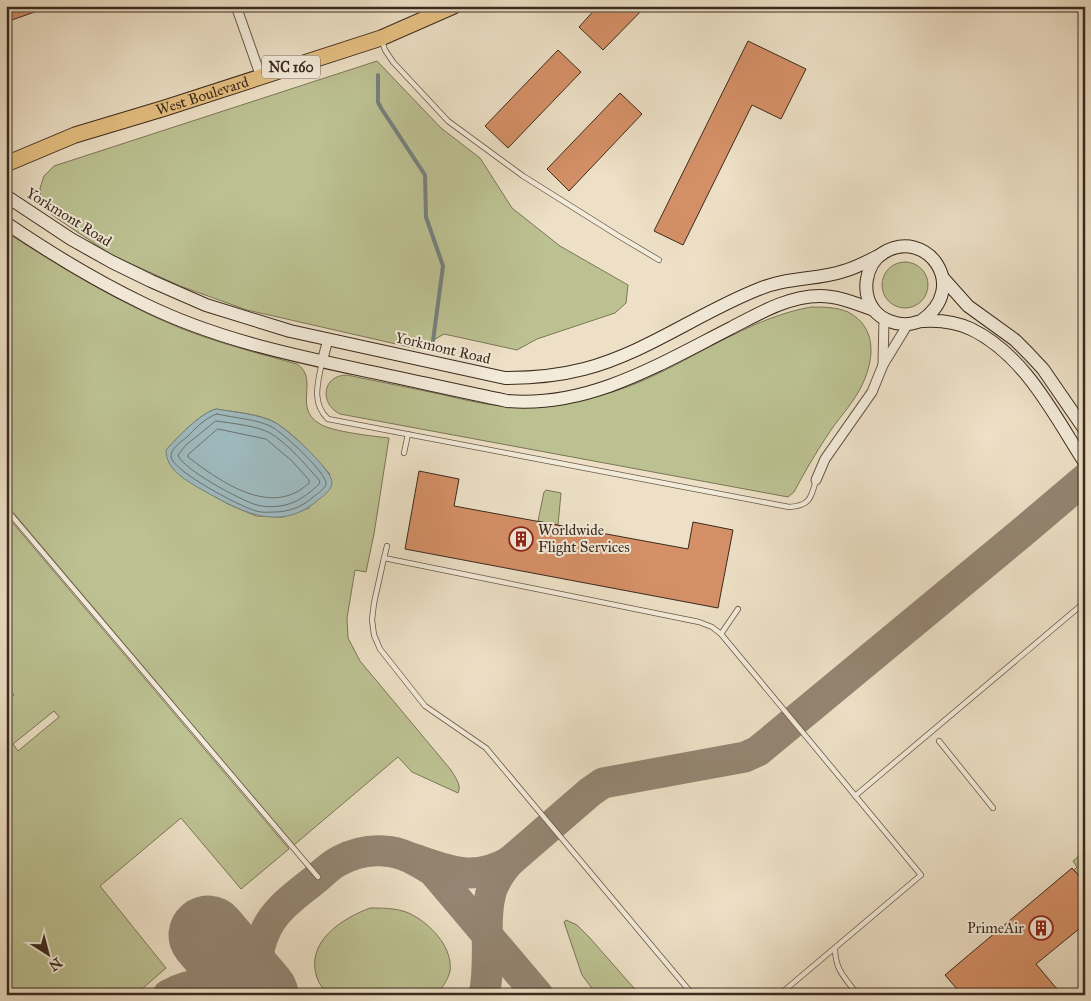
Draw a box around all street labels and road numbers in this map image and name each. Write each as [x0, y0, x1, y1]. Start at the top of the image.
road number: NC 160 [262, 56, 320, 78]
street label: West Boulevard [154, 72, 251, 119]
street label: Yorkmont Road [23, 184, 115, 251]
street label: Yorkmont Road [394, 328, 493, 368]

